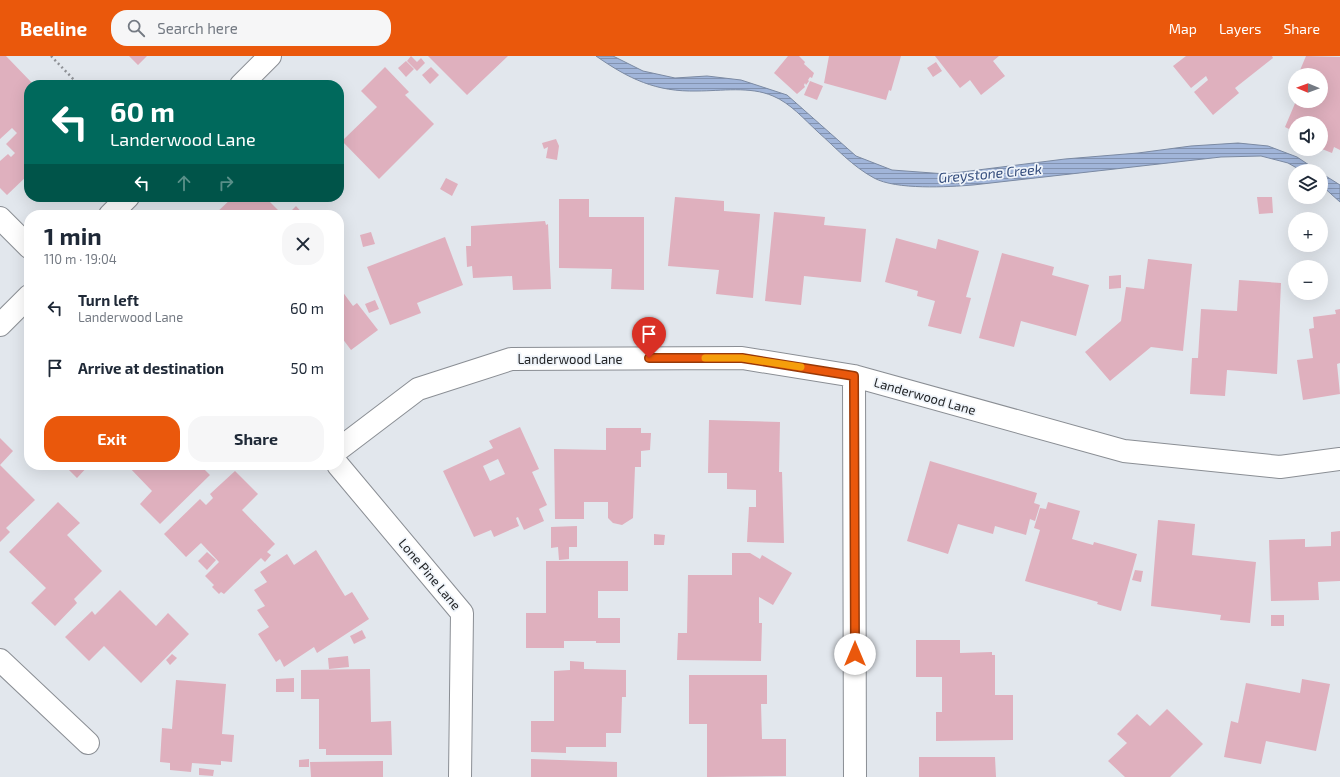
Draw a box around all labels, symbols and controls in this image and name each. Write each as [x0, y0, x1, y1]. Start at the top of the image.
search box [111, 10, 391, 46]
text: Beeline [20, 17, 87, 40]
icon: search [125, 17, 147, 39]
text: Search here [157, 19, 238, 37]
text: Map [1169, 20, 1197, 37]
text: Layers [1219, 20, 1261, 37]
text: Share [1283, 20, 1320, 37]
north arrow [1288, 68, 1328, 108]
map controls [1288, 68, 1328, 300]
text: 60 m [110, 94, 175, 128]
icon: left [44, 96, 96, 148]
button: sound [1288, 116, 1328, 156]
text: Landerwood Lane [110, 128, 256, 150]
water label: Greystone Creek [937, 160, 1043, 186]
button: layers [1288, 164, 1328, 204]
icon: left [131, 172, 153, 194]
icon: ahead [173, 172, 195, 194]
icon: right [215, 172, 237, 194]
button: + [1288, 212, 1328, 252]
text: 1 min [44, 221, 102, 250]
button: close [282, 223, 324, 265]
text: 110 m · 19:04 [44, 251, 117, 267]
button: − [1288, 260, 1328, 300]
text: Turn left [78, 291, 139, 309]
icon: left [44, 297, 66, 319]
text: 60 m [290, 299, 324, 317]
text: Landerwood Lane [78, 309, 183, 325]
pin [632, 317, 666, 358]
icon: arrive [638, 323, 660, 345]
street label: Landerwood Lane [517, 351, 623, 367]
icon: arrive [44, 357, 66, 379]
text: Arrive at destination [78, 359, 224, 377]
text: 50 m [290, 359, 324, 377]
street label: Landerwood Lane [872, 374, 978, 418]
button: Exit [44, 416, 180, 462]
button: Share [188, 416, 324, 462]
street label: Lone Pine Lane [396, 535, 464, 613]
position arrow [834, 633, 876, 675]

